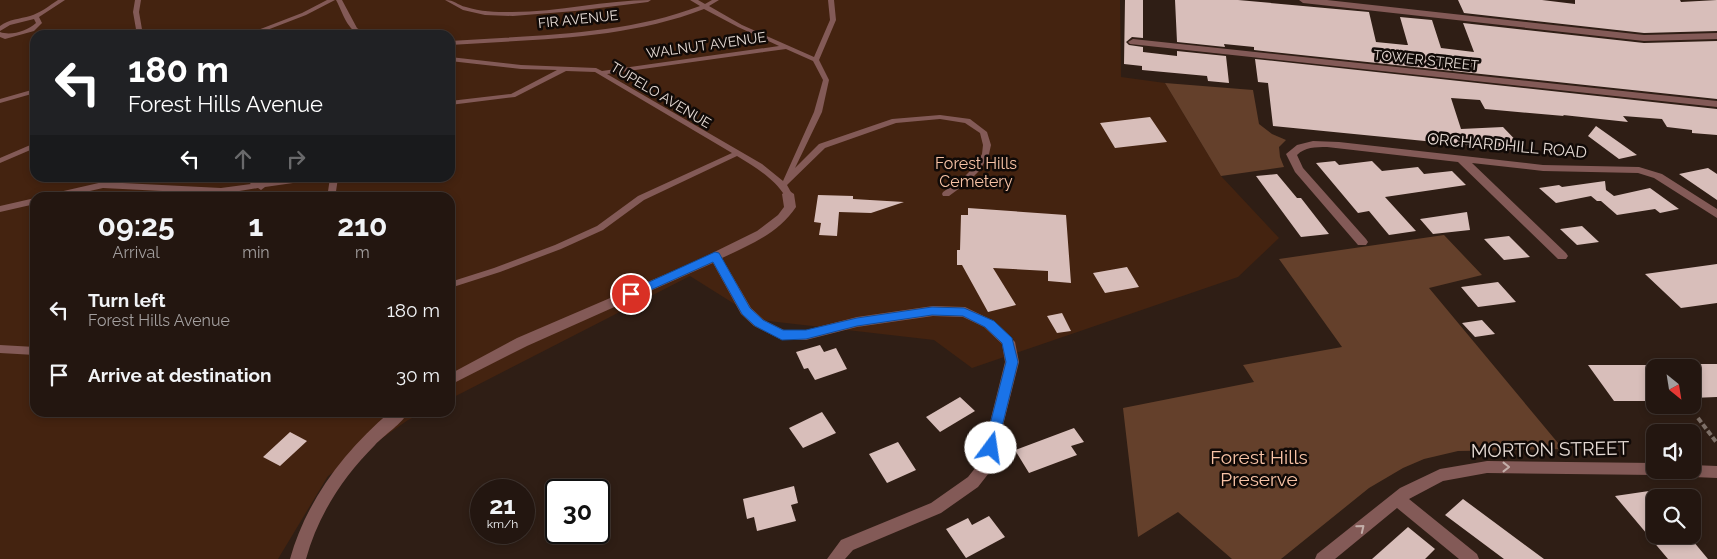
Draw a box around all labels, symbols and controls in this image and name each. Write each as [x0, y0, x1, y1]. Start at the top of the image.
street label: FIR AVENUE [537, 7, 619, 31]
street label: WALNUT AVENUE [645, 29, 767, 61]
street label: TOWER STREET [1372, 47, 1480, 74]
text: 180 m [128, 49, 229, 90]
icon: left [45, 50, 110, 115]
street label: TUPELO AVENUE [608, 59, 714, 131]
text: Forest Hills Avenue [128, 91, 323, 117]
street label: ORCHARDHILL ROAD [1426, 129, 1588, 162]
icon: left [176, 145, 204, 173]
icon: ahead [229, 145, 257, 173]
icon: right [282, 145, 310, 173]
park label: Forest Hills Cemetery [935, 154, 1017, 191]
text: 09:25 [98, 208, 175, 243]
text: 1 [249, 208, 263, 243]
text: 210 [337, 208, 387, 243]
text: Arrival [113, 243, 160, 262]
text: min [242, 243, 270, 262]
text: m [355, 243, 370, 262]
pin [610, 273, 652, 315]
icon: arrive [617, 280, 645, 308]
text: Turn left [88, 289, 165, 311]
icon: left [45, 296, 73, 324]
text: 180 m [387, 299, 440, 321]
text: Forest Hills Avenue [88, 311, 230, 330]
north arrow [1646, 359, 1701, 414]
map controls [1646, 359, 1701, 544]
icon: arrive [45, 361, 73, 389]
text: Arrive at destination [88, 364, 272, 386]
text: 30 m [396, 364, 440, 386]
position arrow [964, 421, 1016, 473]
button: sound [1646, 424, 1701, 479]
street label: MORTON STREET [1471, 437, 1630, 461]
park label: Forest Hills Preserve [1210, 446, 1308, 490]
one-way arrow [1502, 462, 1510, 472]
speed limit sign: 30 [545, 479, 610, 544]
button: search [1646, 489, 1701, 544]
text: 21 [489, 490, 516, 520]
text: km/h [487, 517, 518, 531]
one-way arrow [1355, 526, 1364, 534]

